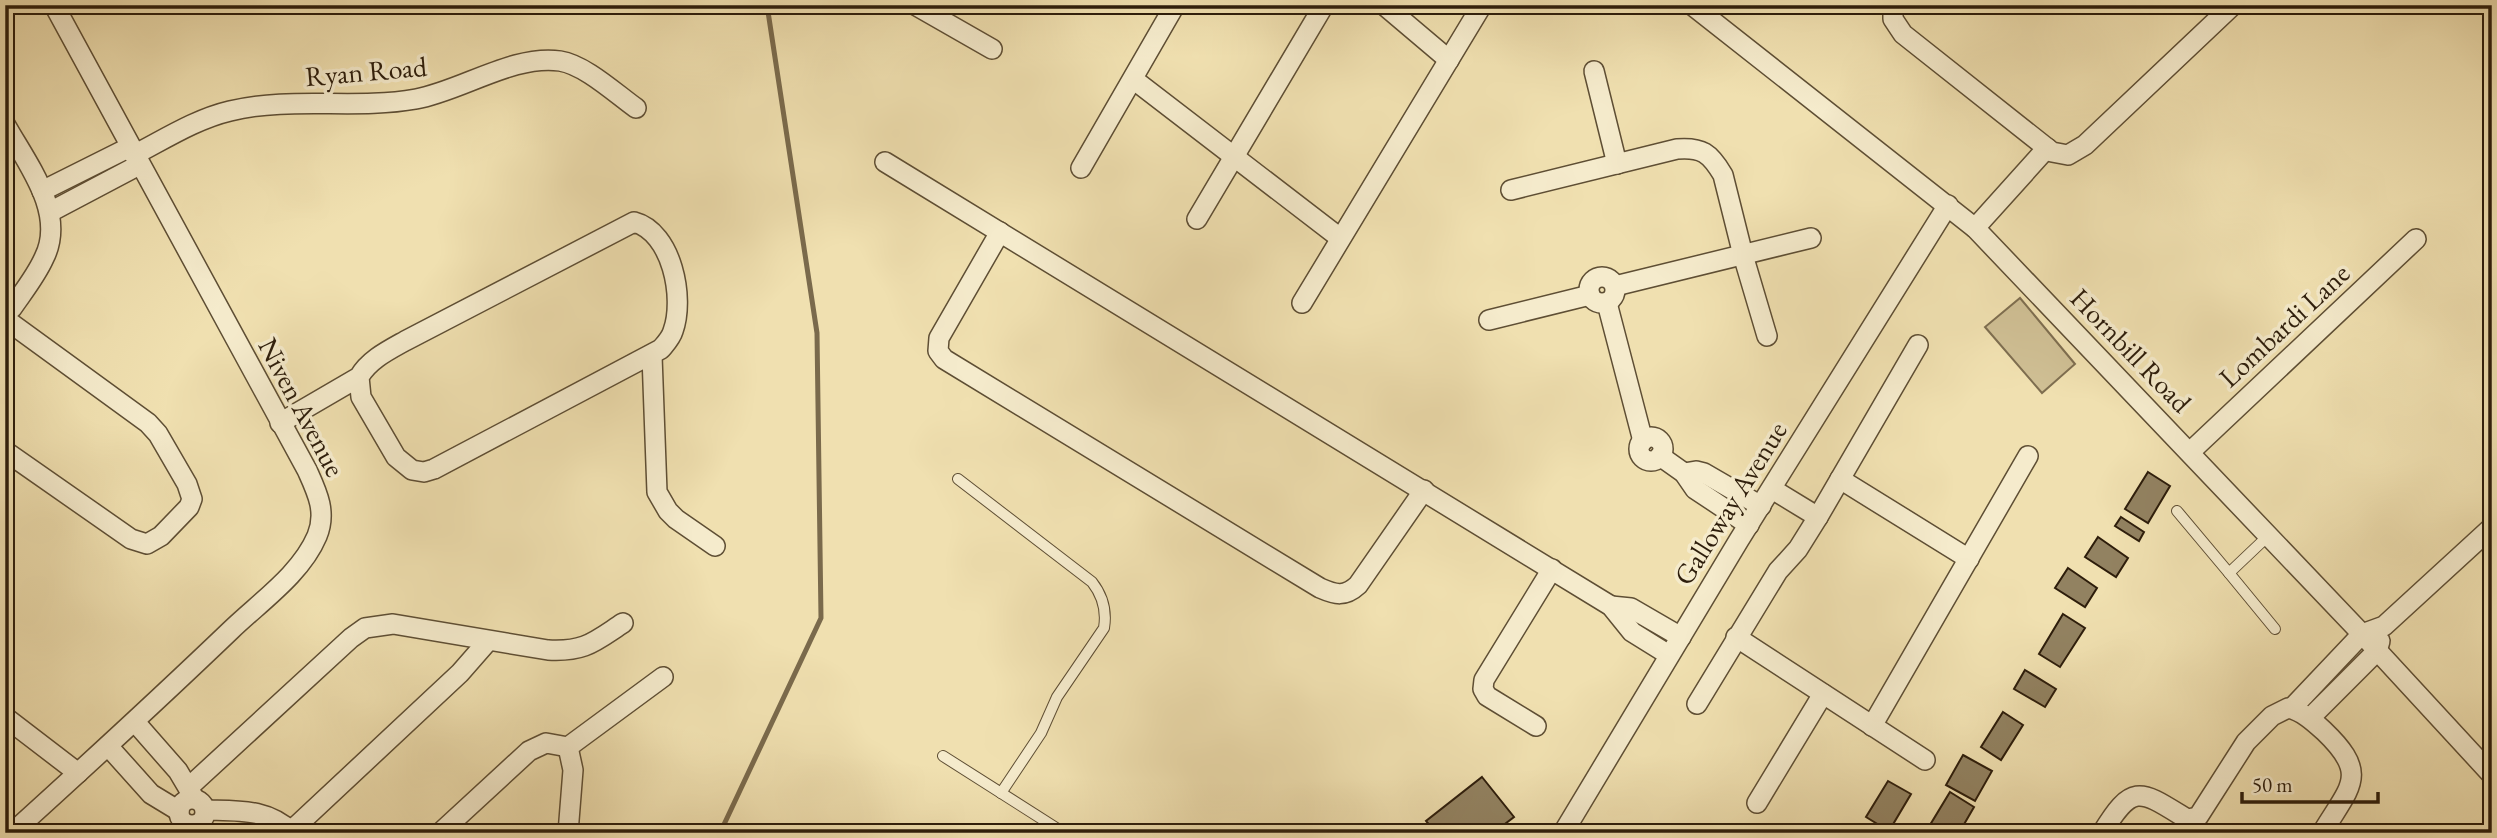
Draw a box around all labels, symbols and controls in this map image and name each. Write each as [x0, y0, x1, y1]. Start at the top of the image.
street label: Ryan Road [304, 48, 429, 94]
street label: Lombardi Lane [2211, 255, 2357, 395]
street label: Hornbill Road [2063, 280, 2200, 421]
street label: Niven Avenue [250, 331, 354, 483]
street label: Galloway Avenue [1665, 414, 1795, 592]
scale bar [2242, 761, 2378, 805]
text: 50 m [2252, 771, 2293, 798]

